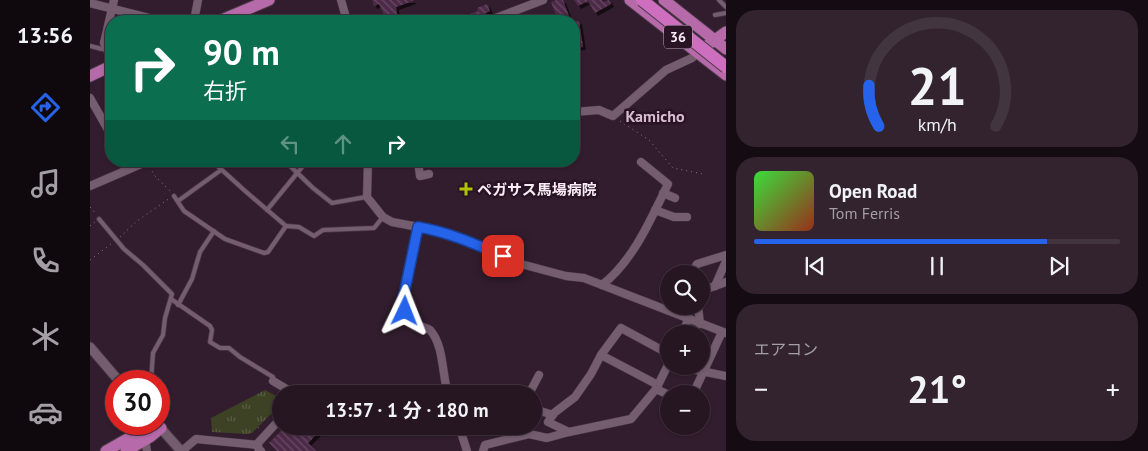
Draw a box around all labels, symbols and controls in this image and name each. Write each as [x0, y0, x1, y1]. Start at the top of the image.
text: 13:56 [17, 21, 73, 49]
road number: 36 [664, 26, 692, 48]
text: 90 m [203, 29, 280, 75]
icon: right [120, 35, 185, 100]
text: 21 [908, 52, 966, 119]
text: 右折 [203, 77, 247, 105]
icon: directions [28, 90, 63, 125]
district label: Kamicho [626, 106, 685, 126]
text: km/h [917, 113, 957, 136]
icon: left [276, 130, 304, 158]
icon: ahead [329, 130, 357, 158]
icon: right [382, 130, 410, 158]
icon: music [28, 166, 63, 201]
text: Open Road [829, 179, 917, 203]
place label: ペガサス馬場病院 [477, 180, 597, 199]
marker: ペガサス馬場病院 [459, 182, 473, 196]
text: Tom Ferris [829, 203, 900, 223]
pin [482, 235, 524, 277]
icon: arrive [489, 242, 517, 270]
icon: phone [28, 243, 63, 278]
icon: previous [801, 252, 829, 280]
icon: pause [923, 252, 951, 280]
icon: next [1045, 252, 1073, 280]
map controls [660, 265, 710, 435]
button: search [660, 265, 710, 315]
position arrow [378, 284, 430, 336]
icon: climate [28, 319, 63, 354]
button: + [660, 325, 710, 375]
text: エアコン [754, 339, 818, 359]
text: 21° [907, 364, 967, 413]
speed limit sign: 30 [105, 370, 170, 435]
text: − [754, 370, 768, 407]
text: + [1106, 370, 1120, 407]
button: − [660, 385, 710, 435]
icon: car [28, 395, 63, 430]
text: 13:57 · 1 分 · 180 m [325, 398, 489, 422]

